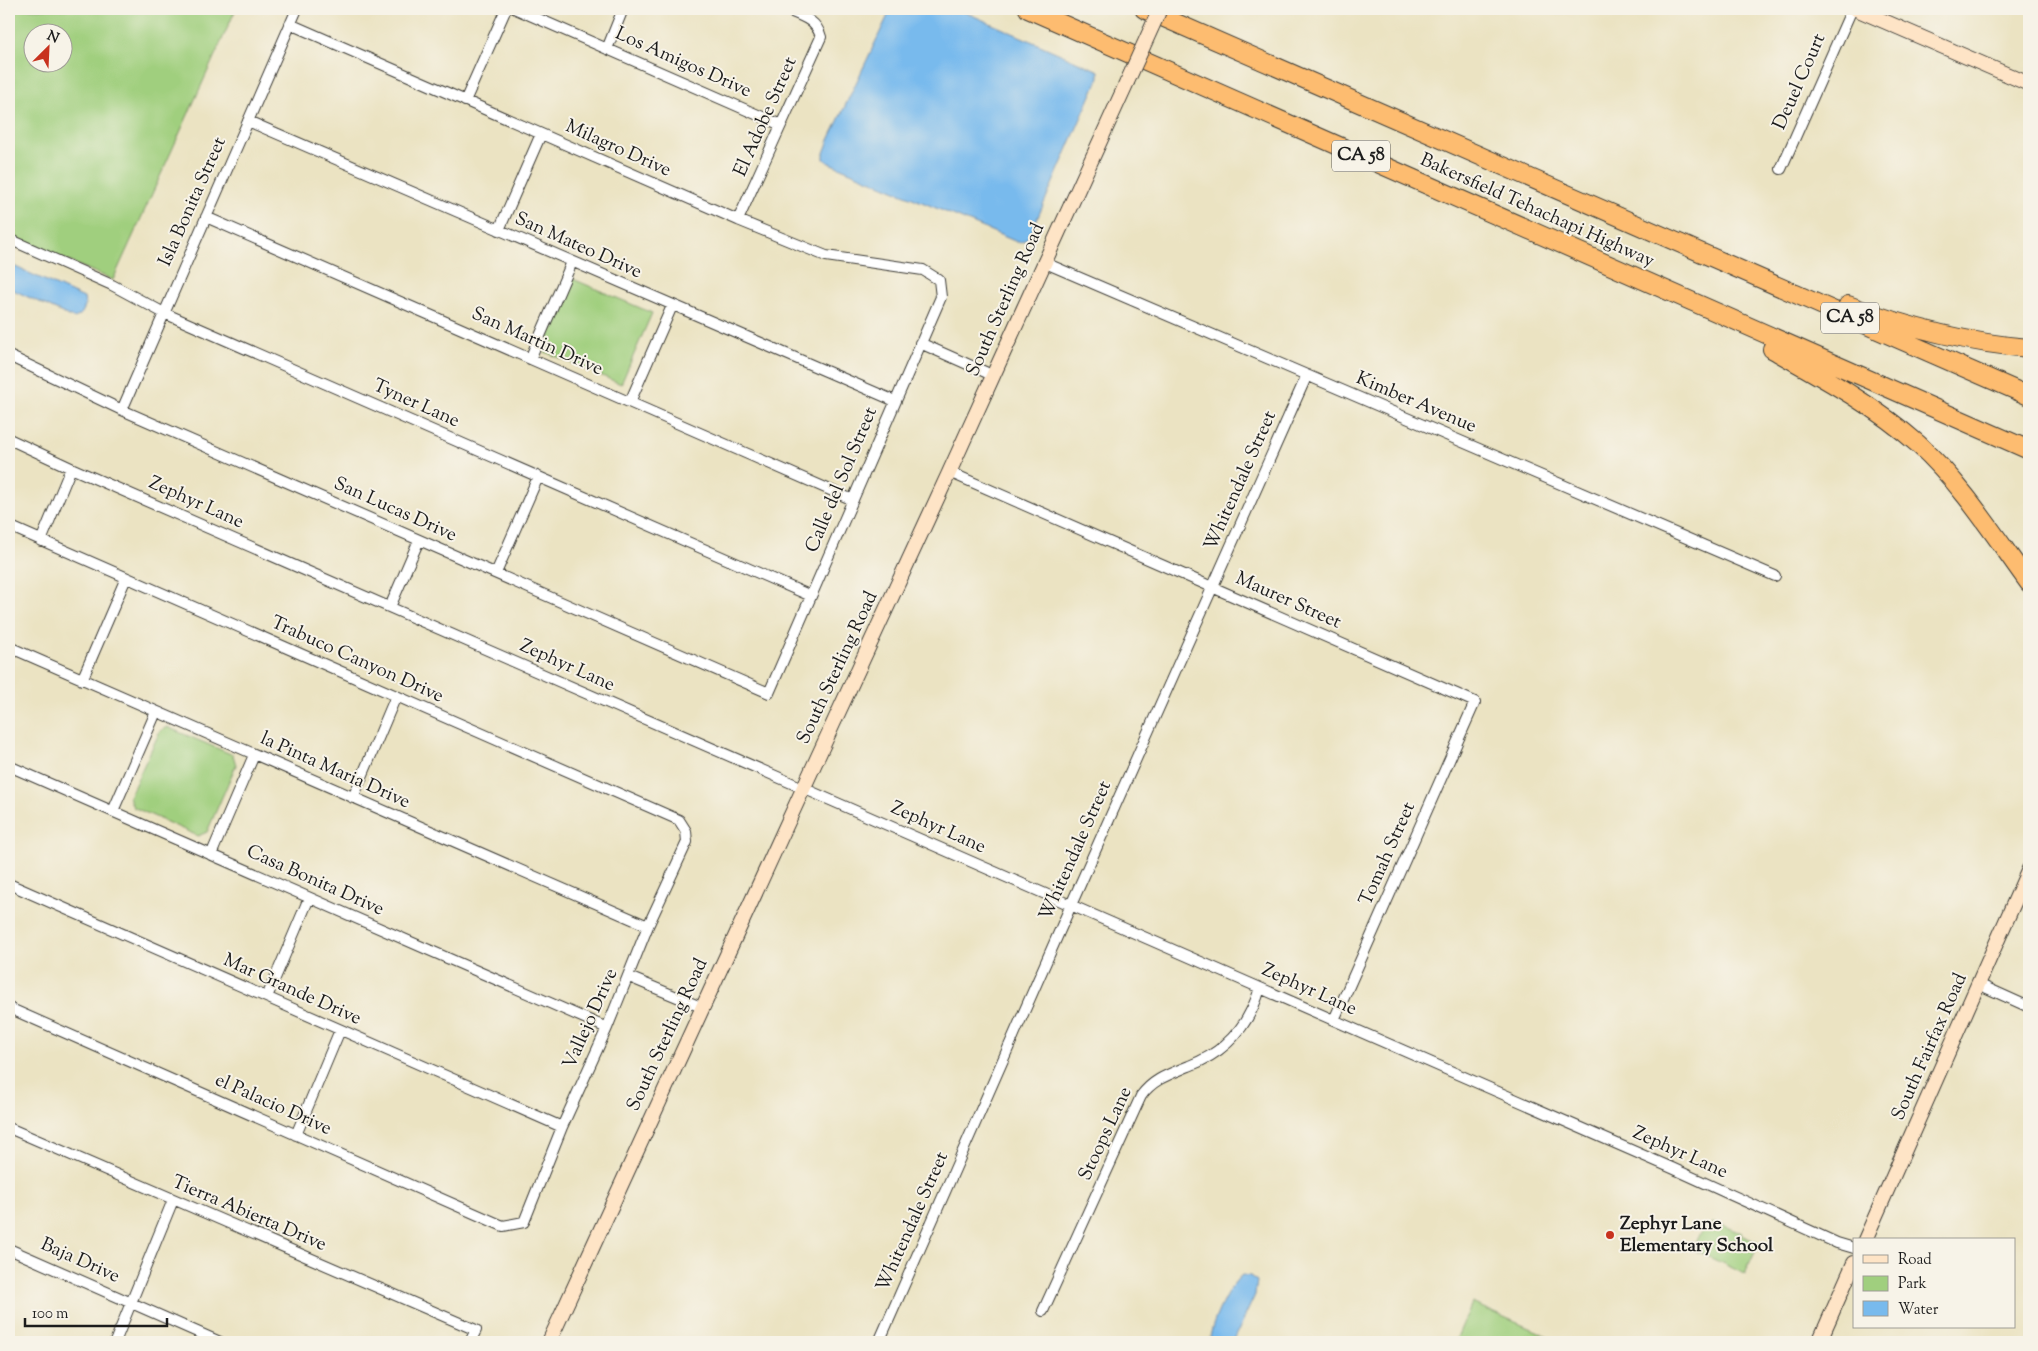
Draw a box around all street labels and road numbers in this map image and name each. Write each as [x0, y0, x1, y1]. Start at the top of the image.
street label: Los Amigos Drive [611, 21, 756, 105]
street label: Deuel Court [1767, 29, 1833, 134]
street label: El Adobe Street [728, 52, 805, 181]
street label: Milagro Drive [561, 114, 675, 184]
street label: Isla Bonita Street [152, 133, 234, 271]
road number: CA 58 [1332, 140, 1390, 172]
street label: Bakersfield Tehachapi Highway [1415, 147, 1659, 275]
street label: San Mateo Drive [510, 206, 646, 286]
street label: South Sterling Road [960, 219, 1052, 381]
street label: San Martin Drive [467, 301, 607, 383]
road number: CA 58 [1821, 302, 1879, 334]
street label: Kimber Avenue [1352, 365, 1481, 441]
street label: Tyner Lane [368, 373, 464, 435]
street label: Calle del Sol Street [799, 403, 885, 557]
street label: Whitendale Street [1198, 406, 1284, 555]
street label: Zephyr Lane [144, 470, 248, 536]
street label: San Lucas Drive [329, 471, 461, 549]
street label: Maurer Street [1231, 566, 1346, 637]
street label: South Sterling Road [791, 587, 885, 749]
street label: Trabuco Canyon Drive [266, 610, 448, 710]
street label: Zephyr Lane [515, 633, 619, 699]
street label: la Pinta Maria Drive [256, 726, 414, 816]
street label: Whitendale Street [1033, 776, 1119, 925]
street label: Zephyr Lane [886, 795, 990, 861]
street label: Tomah Street [1353, 797, 1423, 910]
street label: Casa Bonita Drive [242, 839, 388, 923]
street label: Mar Grande Drive [219, 947, 366, 1033]
street label: South Sterling Road [621, 954, 715, 1116]
street label: Zephyr Lane [1257, 957, 1361, 1023]
street label: Vallejo Drive [557, 964, 625, 1074]
street label: South Fairfax Road [1885, 969, 1975, 1125]
street label: el Palacio Drive [210, 1067, 336, 1143]
street label: Stoops Lane [1073, 1083, 1140, 1185]
street label: Zephyr Lane [1628, 1120, 1732, 1186]
street label: Whitendale Street [870, 1147, 956, 1296]
street label: Tierra Abierta Drive [168, 1169, 331, 1259]
street label: Baja Drive [36, 1232, 124, 1291]

